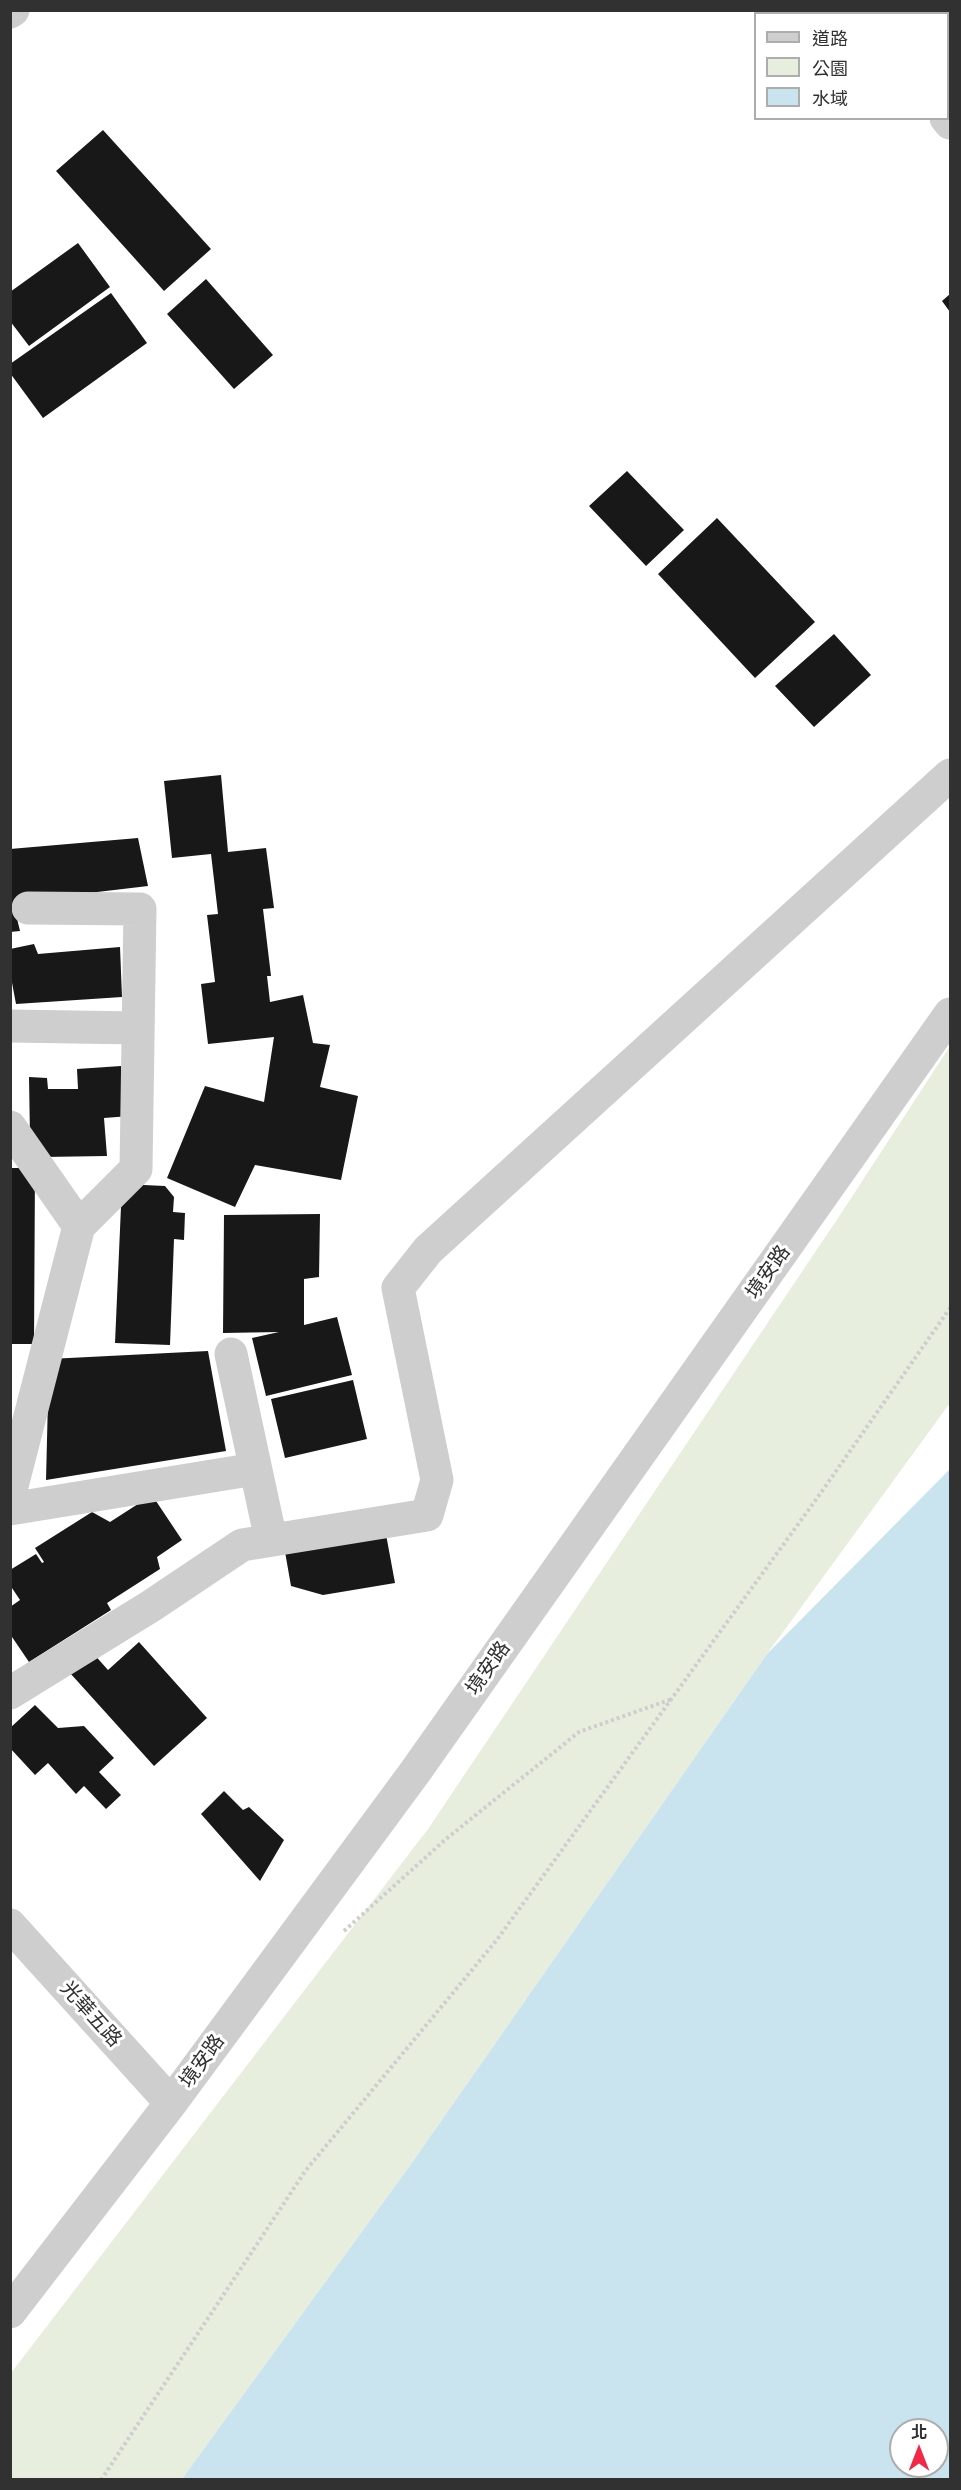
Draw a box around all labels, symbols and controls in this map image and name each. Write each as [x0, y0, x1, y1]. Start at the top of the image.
legend [754, 12, 949, 120]
text: 道路 [812, 28, 848, 49]
text: 公園 [812, 58, 848, 79]
text: 水域 [812, 88, 848, 109]
street label: 境安路 [741, 1241, 795, 1303]
street label: 境安路 [461, 1637, 515, 1699]
street label: 光華五路 [55, 1976, 127, 2052]
street label: 境安路 [175, 2030, 229, 2092]
north arrow [889, 2418, 949, 2478]
text: 北 [911, 2423, 927, 2441]

